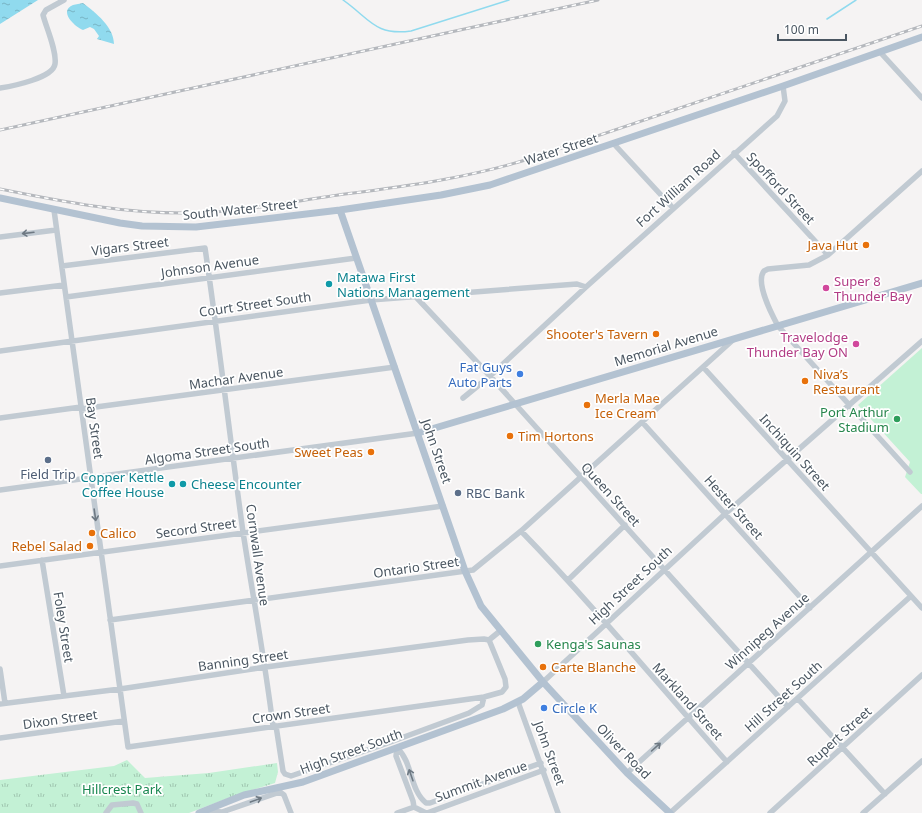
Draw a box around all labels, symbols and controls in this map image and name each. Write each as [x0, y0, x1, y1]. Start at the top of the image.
scale bar [778, 16, 846, 42]
text: 100 m [784, 21, 819, 38]
street label: Water Street [522, 129, 600, 169]
street label: Fort William Road [632, 145, 724, 231]
street label: Spofford Street [743, 148, 819, 228]
street label: South Water Street [182, 194, 299, 224]
one-way arrow [22, 229, 35, 237]
street label: Vigars Street [90, 232, 170, 260]
place label: Java Hut [806, 236, 858, 254]
marker: Java Hut [861, 240, 871, 250]
street label: Johnson Avenue [158, 250, 260, 282]
place label: Matawa First Nations Management [337, 268, 470, 301]
place label: Super 8 Thunder Bay [834, 272, 912, 305]
marker: Matawa First Nations Management [324, 279, 334, 289]
marker: Super 8 Thunder Bay [821, 283, 831, 293]
street label: Court Street South [198, 287, 312, 321]
street label: Memorial Avenue [612, 322, 720, 370]
place label: Shooter's Tavern [546, 325, 648, 343]
place label: Travelodge Thunder Bay ON [747, 328, 848, 361]
marker: Shooter's Tavern [651, 329, 661, 339]
marker: Travelodge Thunder Bay ON [851, 339, 861, 349]
place label: Fat Guys Auto Parts [448, 358, 512, 391]
street label: Machar Avenue [188, 362, 284, 394]
place label: Niva’s Restaurant [813, 365, 880, 398]
marker: Fat Guys Auto Parts [515, 369, 525, 379]
marker: Niva’s Restaurant [800, 376, 810, 386]
place label: Merla Mae Ice Cream [595, 389, 660, 422]
street label: Bay Street [82, 396, 108, 460]
marker: Merla Mae Ice Cream [582, 400, 592, 410]
place label: Port Arthur Stadium [820, 403, 890, 436]
street label: Inchiquin Street [756, 410, 834, 494]
street label: John Street [417, 414, 457, 486]
marker: Port Arthur Stadium [892, 414, 902, 424]
place label: Tim Hortons [518, 427, 594, 445]
marker: Tim Hortons [505, 431, 515, 441]
street label: Algoma Street South [143, 433, 271, 469]
place label: Sweet Peas [294, 443, 363, 461]
marker: Sweet Peas [366, 447, 376, 457]
marker: Field Trip [43, 455, 53, 465]
street label: Queen Street [577, 458, 645, 530]
place label: Field Trip [20, 465, 76, 483]
place label: Copper Kettle Coffee House [80, 468, 164, 501]
street label: Hester Street [700, 471, 768, 543]
place label: Cheese Encounter [191, 475, 302, 493]
marker: Copper Kettle Coffee House [167, 479, 177, 489]
marker: Cheese Encounter [178, 479, 188, 489]
place label: RBC Bank [466, 484, 525, 502]
marker: RBC Bank [453, 488, 463, 498]
street label: Cornwall Avenue [242, 503, 274, 607]
one-way arrow [91, 508, 99, 521]
street label: Secord Street [154, 513, 238, 543]
place label: Calico [100, 524, 136, 542]
marker: Calico [87, 528, 97, 538]
place label: Rebel Salad [11, 537, 82, 555]
marker: Rebel Salad [85, 541, 95, 551]
street label: High Street South [584, 542, 676, 628]
street label: Ontario Street [372, 552, 460, 582]
street label: Winnipeg Avenue [721, 588, 813, 674]
street label: Foley Street [50, 590, 79, 664]
place label: Kenga's Saunas [546, 635, 641, 653]
marker: Kenga's Saunas [533, 639, 543, 649]
street label: Banning Street [197, 645, 290, 675]
street label: Hill Street South [740, 656, 826, 736]
place label: Carte Blanche [551, 658, 636, 676]
street label: Markland Street [649, 659, 728, 744]
marker: Carte Blanche [538, 662, 548, 672]
street label: Crown Street [251, 699, 332, 727]
place label: Circle K [552, 699, 598, 717]
street label: Rupert Street [803, 702, 875, 770]
marker: Circle K [539, 703, 549, 713]
street label: Dixon Street [22, 705, 99, 733]
street label: John Street [529, 716, 570, 788]
street label: Oliver Road [593, 719, 655, 783]
street label: High Street South [297, 724, 405, 778]
one-way arrow [651, 742, 661, 751]
street label: Summit Avenue [433, 756, 529, 806]
one-way arrow [407, 769, 414, 782]
park label: Hillcrest Park [82, 780, 162, 798]
one-way arrow [250, 795, 262, 803]

